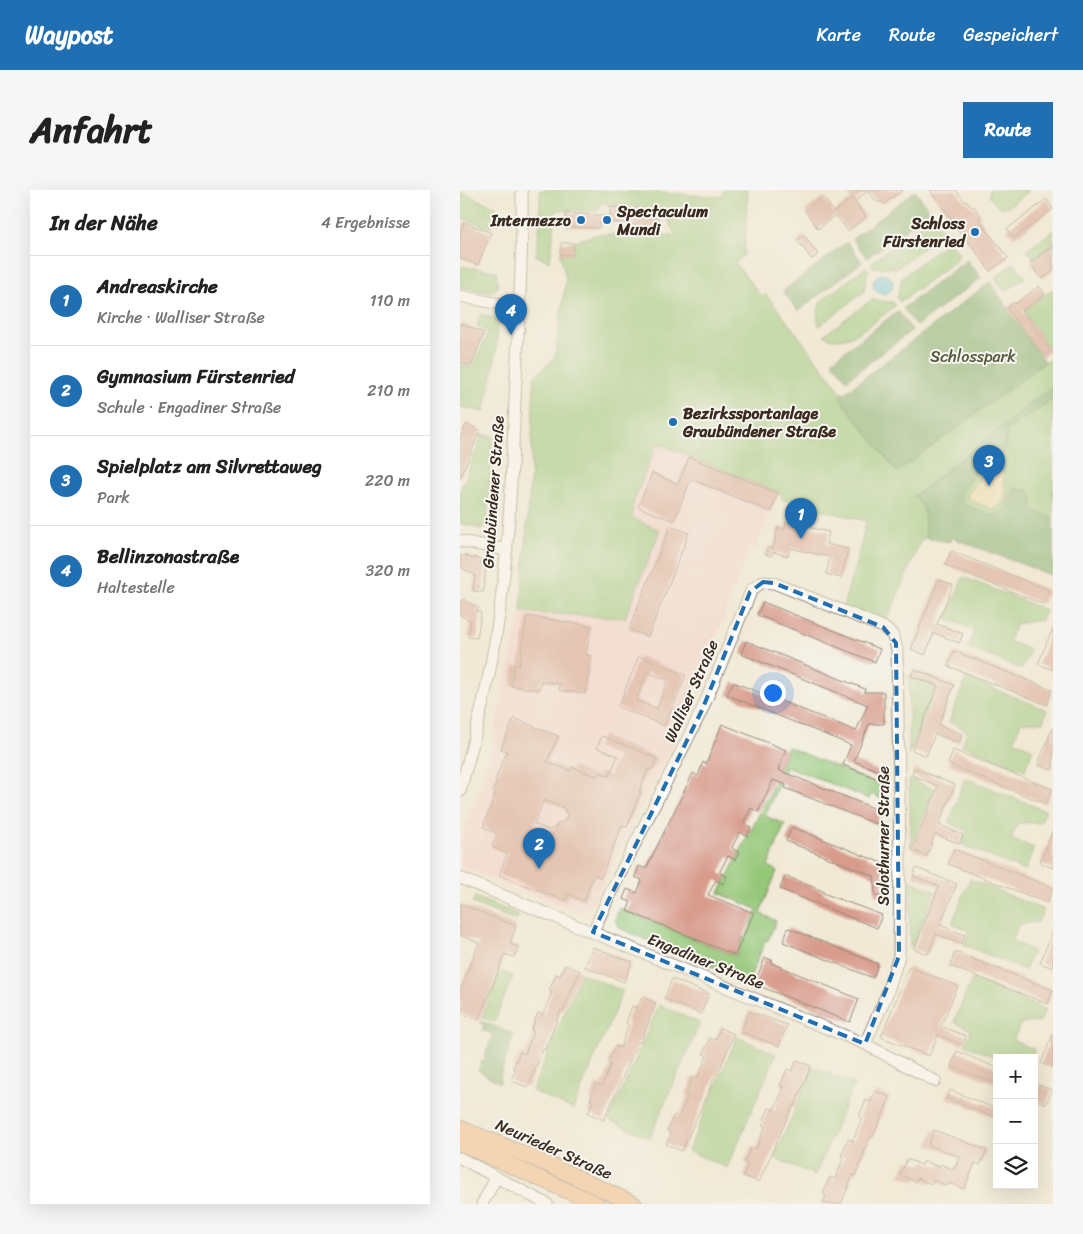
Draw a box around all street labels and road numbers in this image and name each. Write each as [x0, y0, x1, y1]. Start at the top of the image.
street label: Graubündener Straße [473, 414, 513, 569]
street label: Walliser Straße [655, 635, 727, 747]
street label: Solothurner Straße [869, 766, 898, 906]
street label: Engadiner Straße [643, 924, 769, 998]
street label: Neurieder Straße [491, 1110, 617, 1188]

